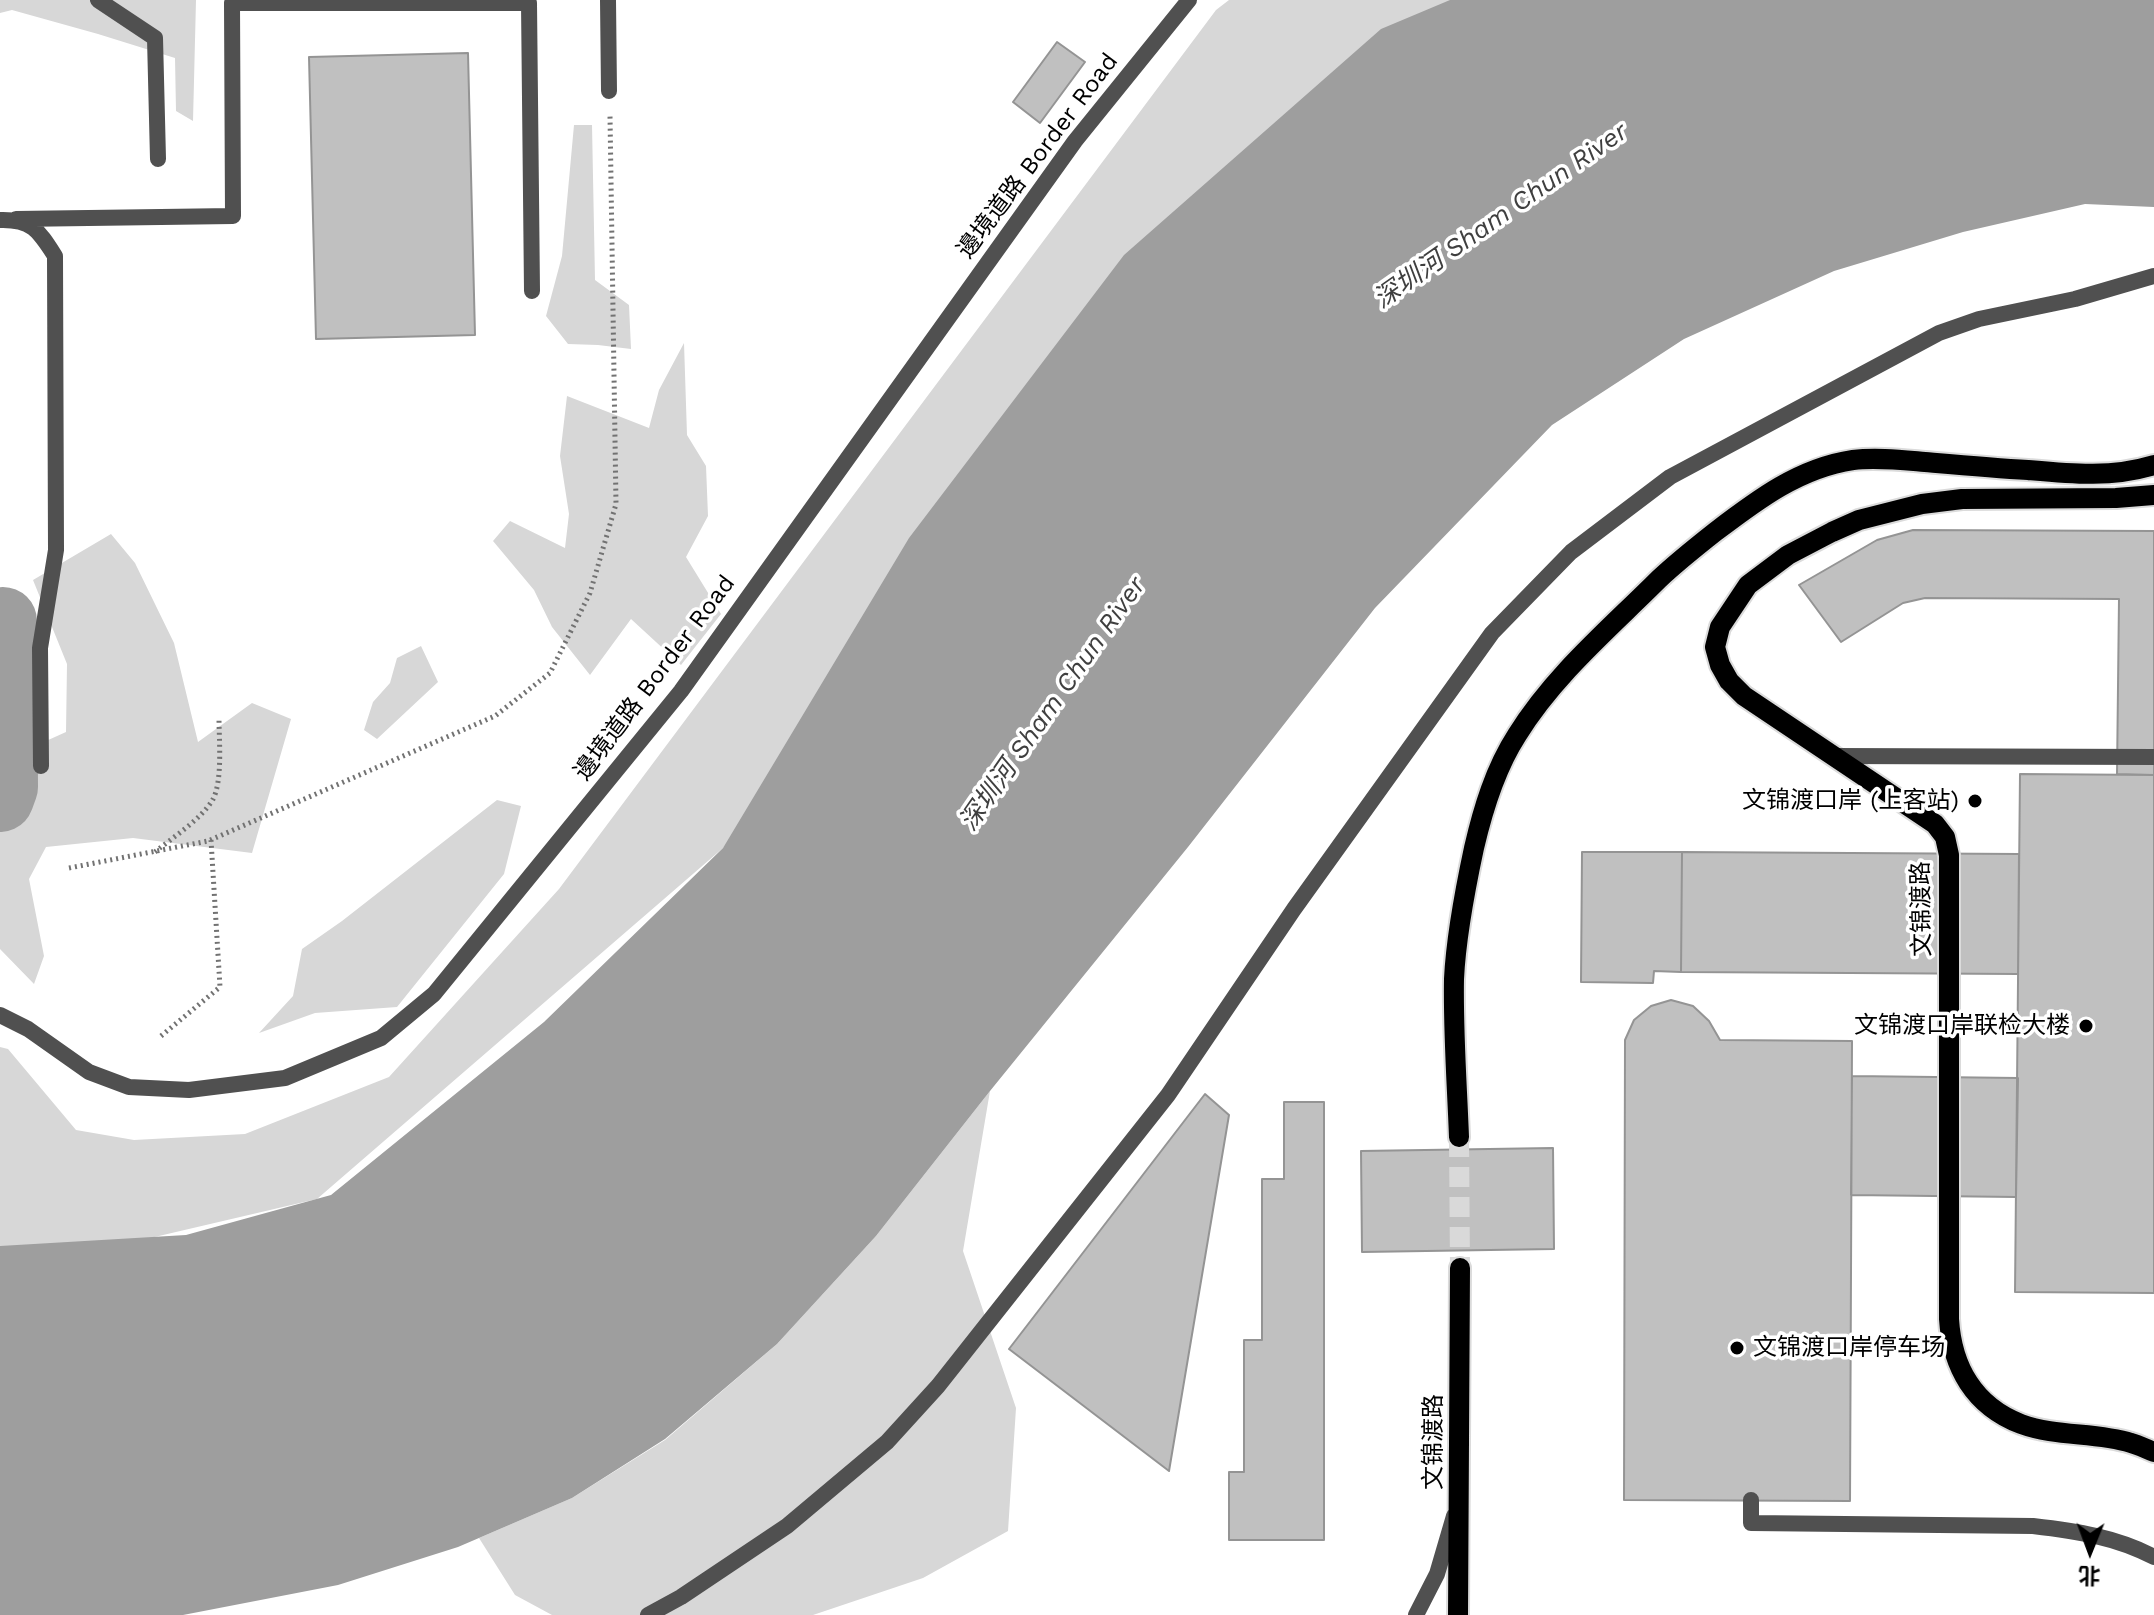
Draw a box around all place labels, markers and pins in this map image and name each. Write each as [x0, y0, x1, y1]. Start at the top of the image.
place label: 文锦渡口岸 (上客站) [1742, 787, 1959, 815]
marker: 文锦渡口岸 (上客站) [1966, 792, 1984, 810]
place label: 文锦渡口岸联检大楼 [1854, 1012, 2070, 1040]
marker: 文锦渡口岸联检大楼 [2077, 1017, 2095, 1035]
place label: 文锦渡口岸停车场 [1753, 1334, 1945, 1362]
marker: 文锦渡口岸停车场 [1728, 1339, 1746, 1357]

